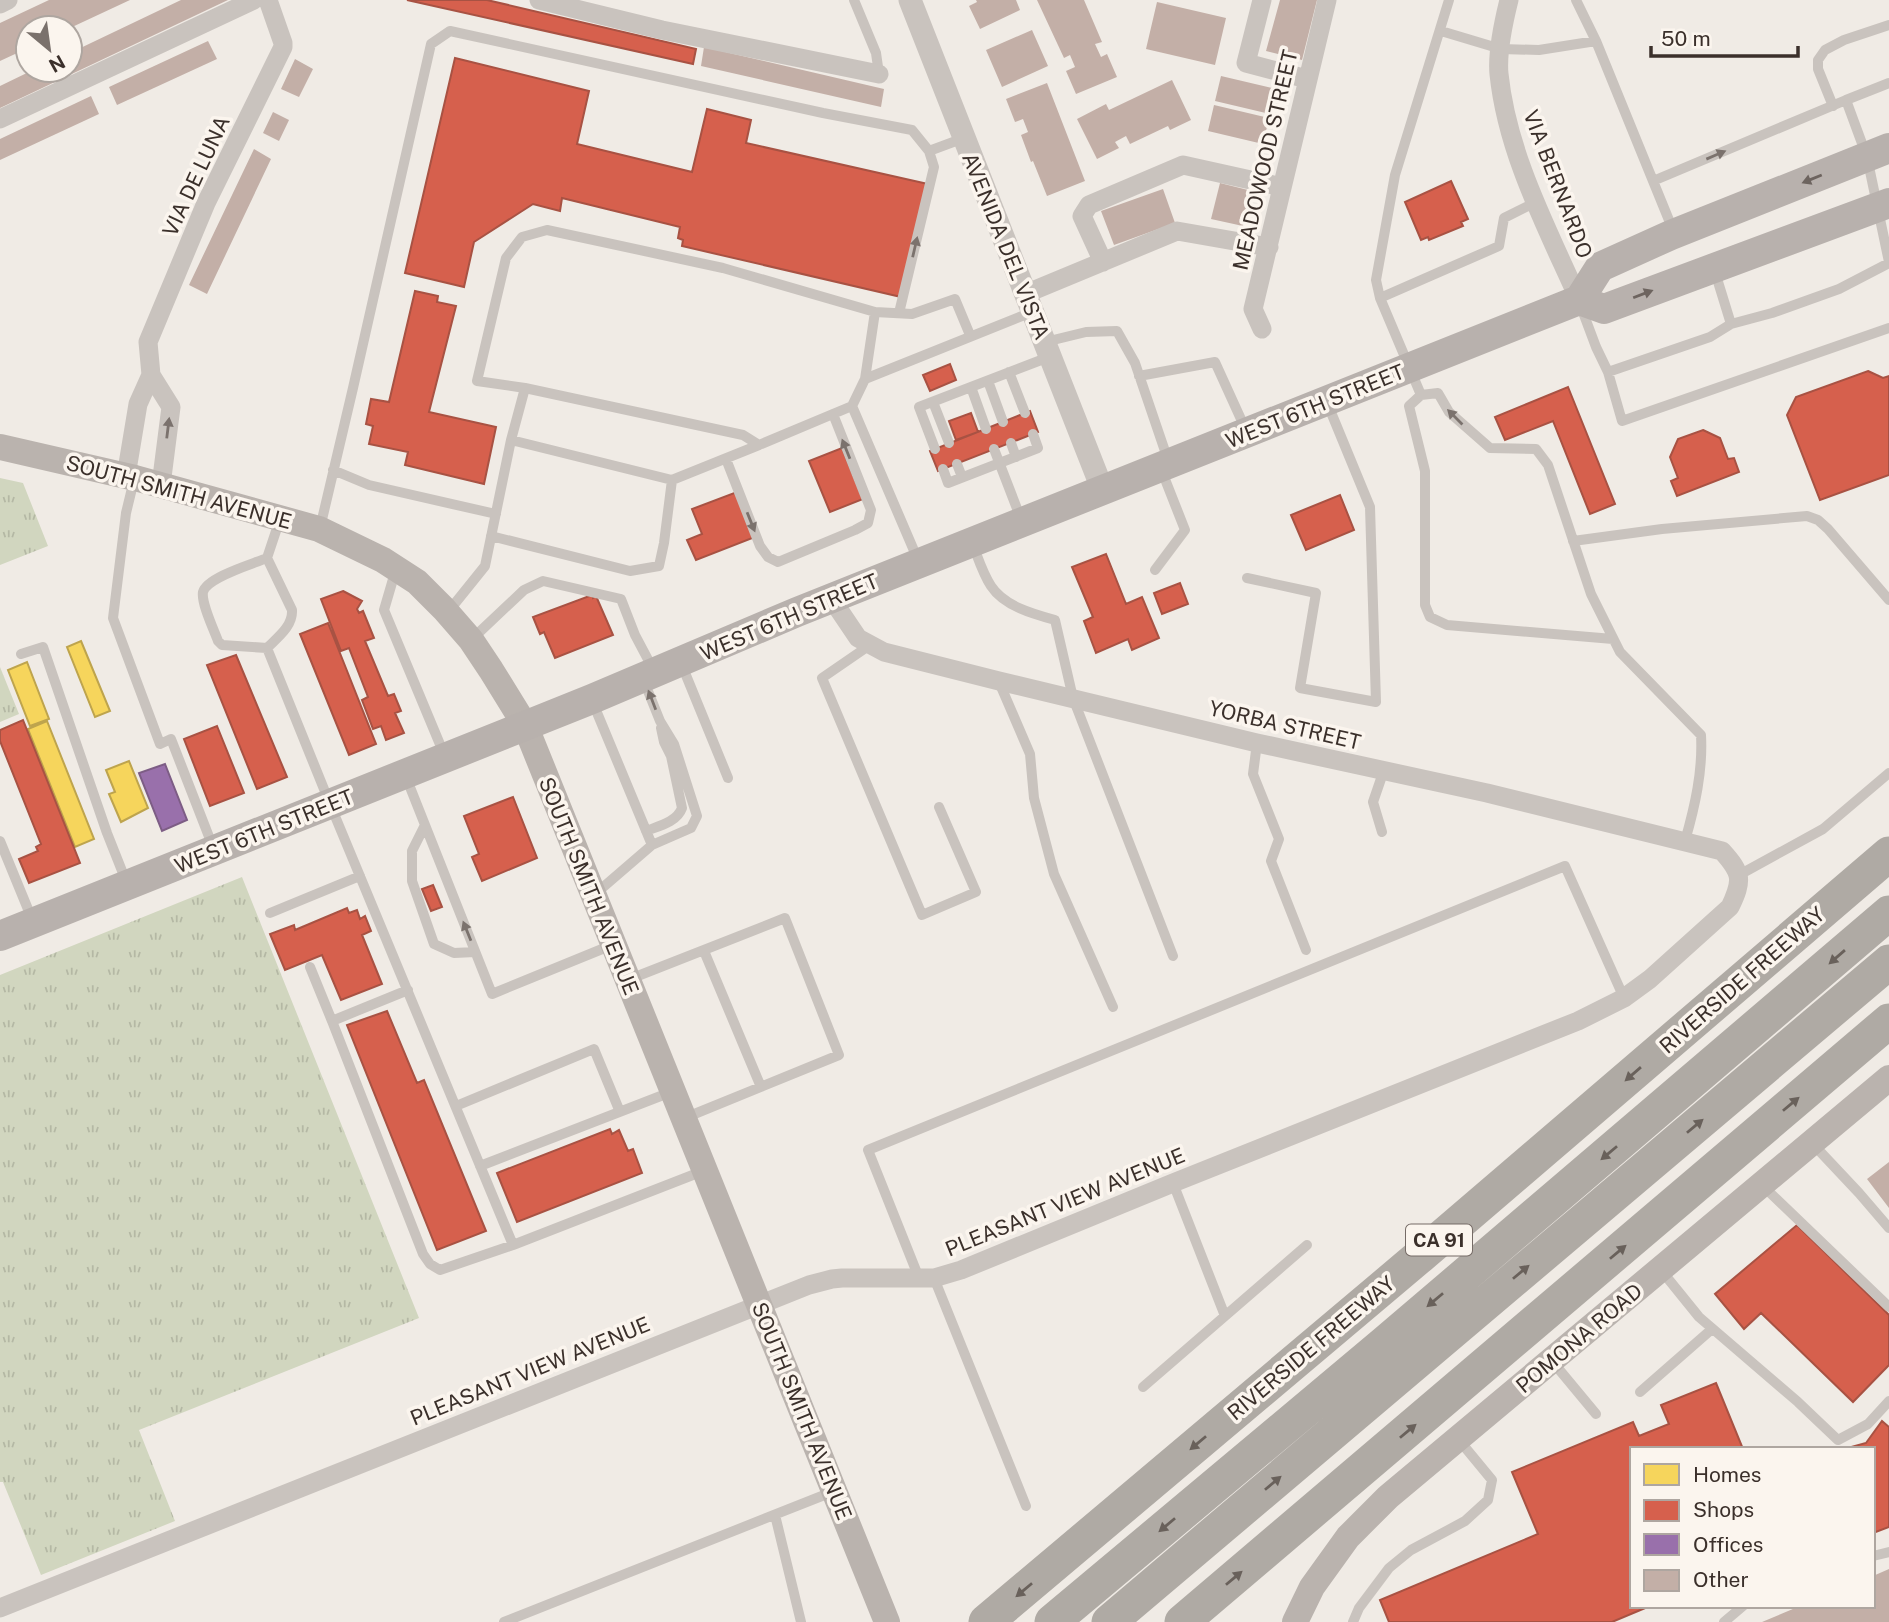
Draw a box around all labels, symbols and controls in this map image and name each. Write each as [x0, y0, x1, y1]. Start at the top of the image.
north arrow [14, 14, 84, 84]
scale bar [1651, 14, 1798, 58]
text: 50 m [1661, 26, 1711, 51]
street label: MEADOWOOD STREET [1227, 47, 1303, 273]
text: N [45, 51, 69, 77]
street label: VIA BERNARDO [1518, 106, 1598, 262]
street label: VIA DE LUNA [157, 112, 235, 240]
street label: AVENIDA DEL VISTA [957, 149, 1055, 343]
one-way arrow [1706, 149, 1726, 161]
one-way arrow [1802, 174, 1823, 185]
one-way arrow [910, 236, 921, 258]
one-way arrow [1632, 289, 1653, 300]
street label: WEST 6TH STREET [1222, 359, 1408, 453]
one-way arrow [1447, 408, 1464, 425]
one-way arrow [163, 416, 174, 438]
one-way arrow [841, 438, 852, 459]
street label: SOUTH SMITH AVENUE [63, 450, 295, 534]
one-way arrow [745, 512, 756, 533]
street label: WEST 6TH STREET [696, 568, 882, 666]
one-way arrow [646, 689, 657, 710]
street label: YORBA STREET [1207, 695, 1363, 755]
street label: SOUTH SMITH AVENUE [534, 773, 644, 999]
street label: WEST 6TH STREET [171, 784, 357, 878]
street label: RIVERSIDE FREEWAY [1654, 901, 1830, 1058]
one-way arrow [461, 920, 472, 941]
one-way arrow [1829, 949, 1846, 964]
one-way arrow [1624, 1066, 1641, 1081]
one-way arrow [1783, 1097, 1800, 1112]
one-way arrow [1686, 1118, 1704, 1133]
street label: PLEASANT VIEW AVENUE [942, 1142, 1188, 1262]
one-way arrow [1600, 1145, 1617, 1160]
road number: CA 91 [1406, 1224, 1472, 1256]
one-way arrow [1610, 1245, 1627, 1260]
one-way arrow [1512, 1264, 1530, 1280]
street label: RIVERSIDE FREEWAY [1222, 1271, 1400, 1425]
street label: POMONA ROAD [1511, 1278, 1647, 1398]
one-way arrow [1427, 1292, 1444, 1307]
street label: SOUTH SMITH AVENUE [747, 1298, 857, 1524]
street label: PLEASANT VIEW AVENUE [407, 1311, 653, 1431]
one-way arrow [1399, 1424, 1416, 1439]
one-way arrow [1189, 1435, 1207, 1451]
legend [1630, 1447, 1875, 1608]
text: Homes [1693, 1462, 1761, 1487]
one-way arrow [1263, 1475, 1281, 1490]
text: Shops [1693, 1497, 1754, 1522]
one-way arrow [1159, 1517, 1176, 1532]
text: Offices [1693, 1532, 1763, 1557]
text: Other [1693, 1567, 1749, 1592]
one-way arrow [1226, 1571, 1243, 1586]
one-way arrow [1015, 1582, 1033, 1598]

